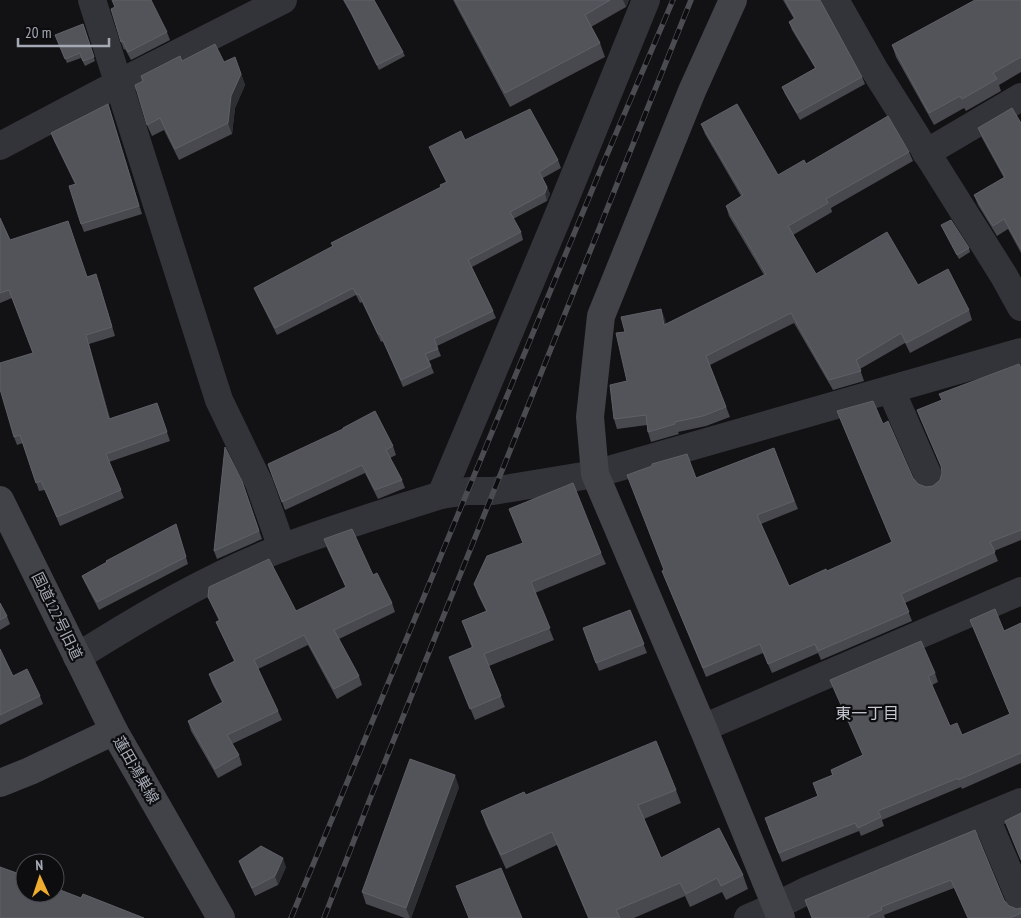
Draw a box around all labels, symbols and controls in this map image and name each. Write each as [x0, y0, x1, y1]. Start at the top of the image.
scale bar [18, 15, 109, 47]
text: 20 m [25, 23, 51, 42]
street label: 国道122号旧道 [28, 569, 87, 663]
district label: 東一丁目 [835, 703, 899, 723]
street label: 蓮田鴻巣線 [109, 733, 163, 807]
north arrow [15, 853, 65, 903]
text: N [35, 856, 44, 874]

